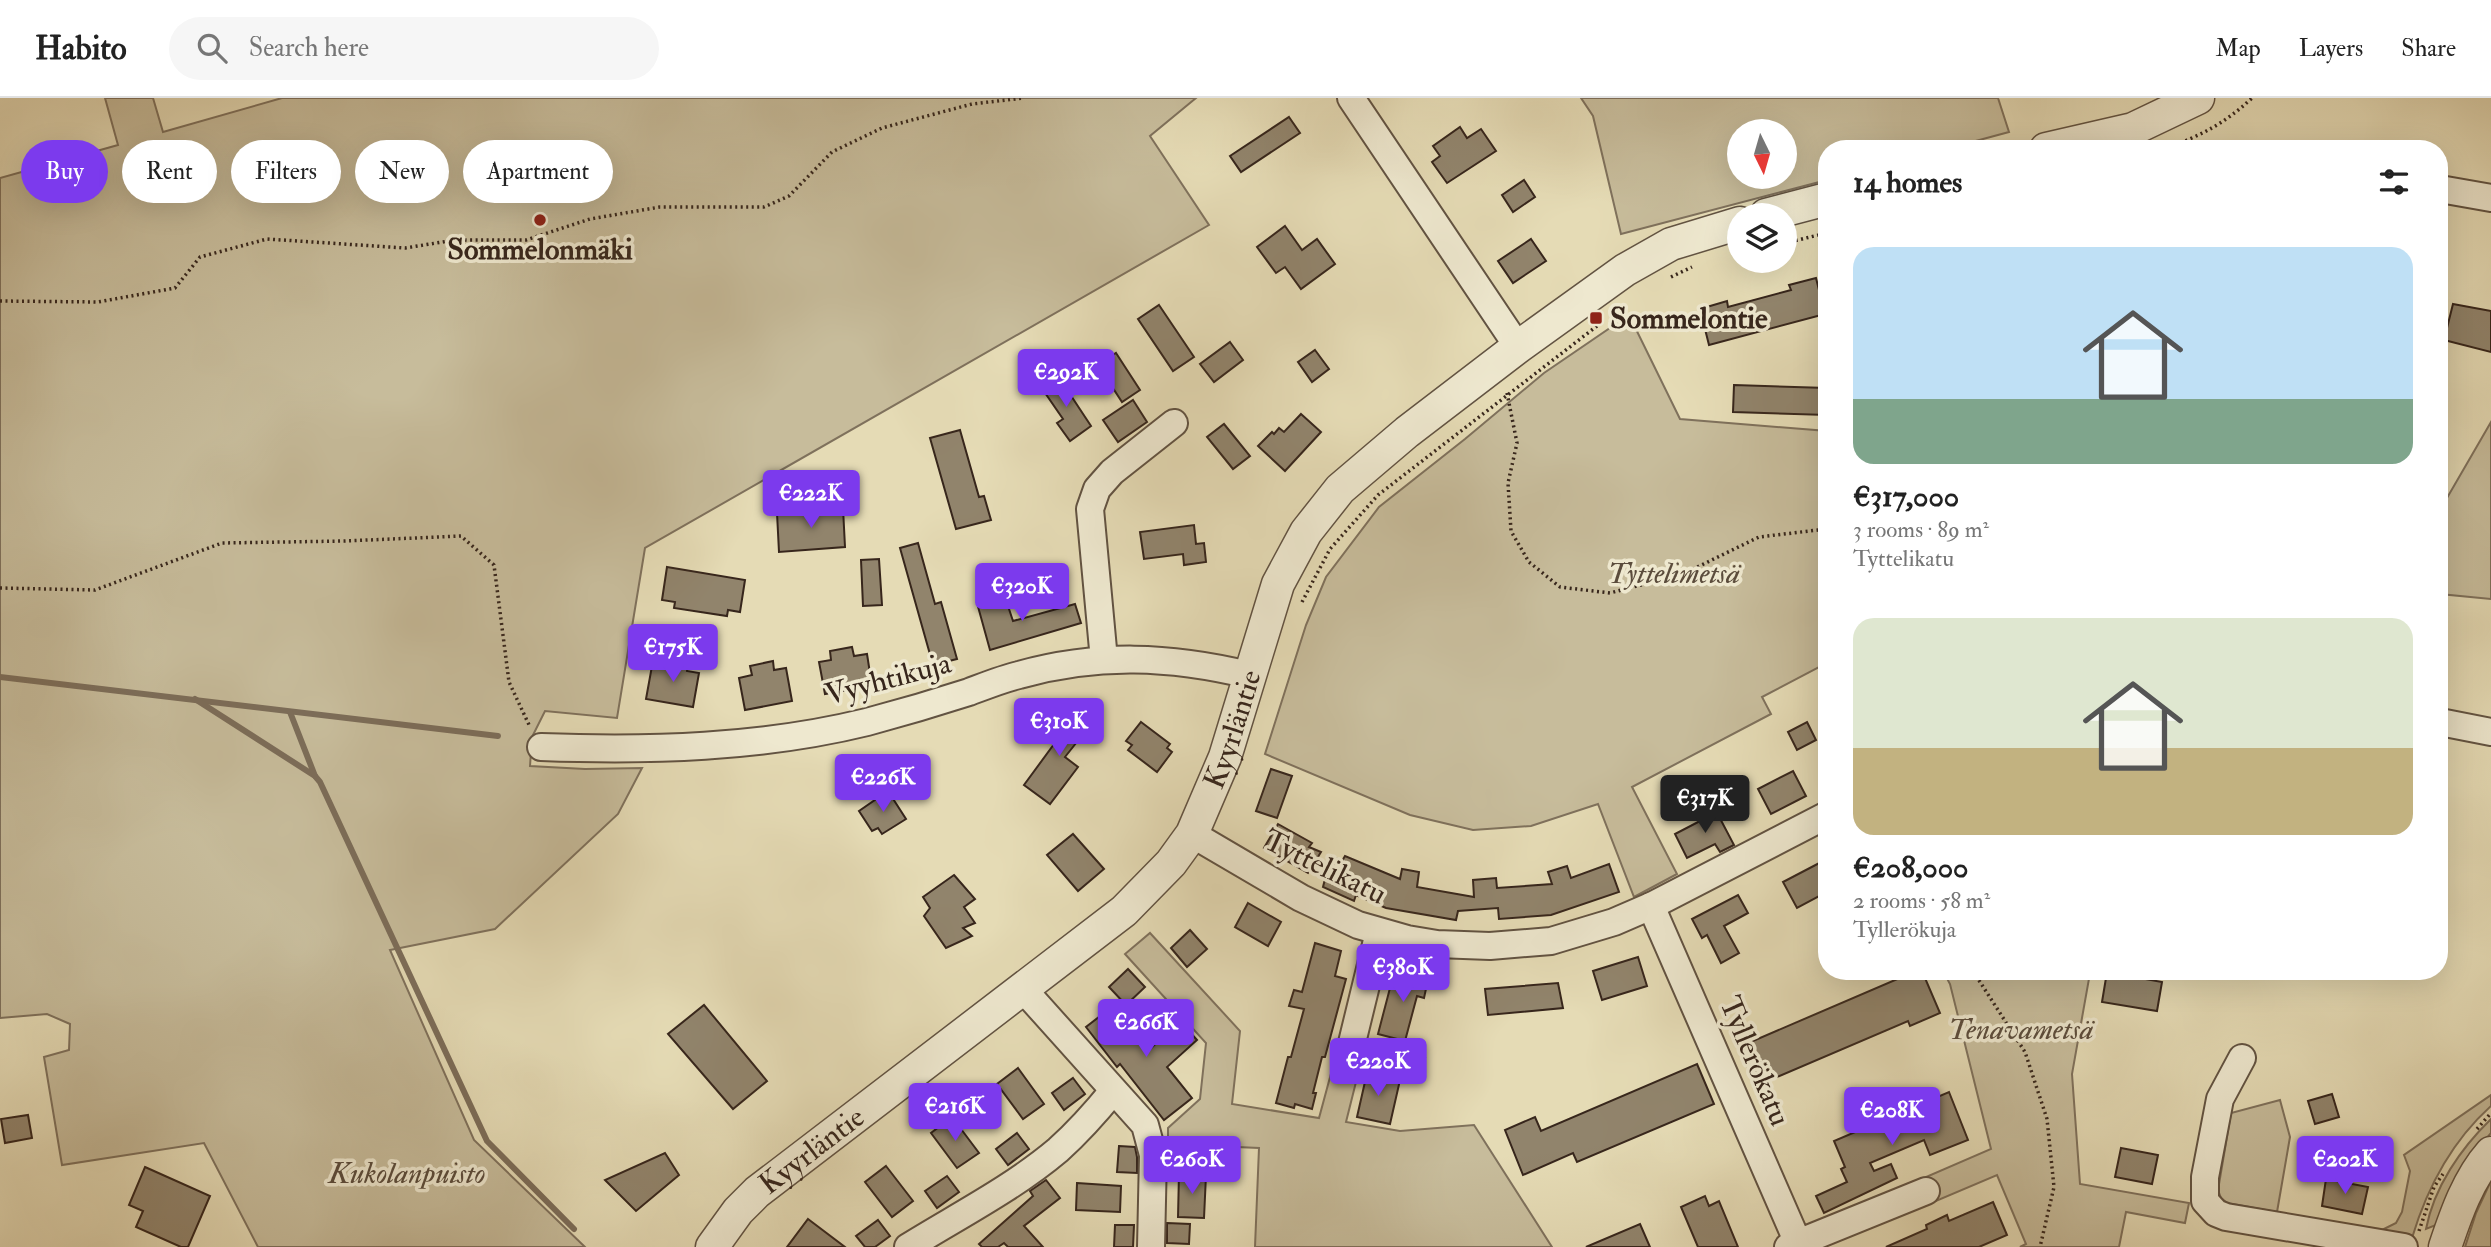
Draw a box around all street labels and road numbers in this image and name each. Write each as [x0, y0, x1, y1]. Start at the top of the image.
street label: Vyyhtikuja [821, 644, 956, 714]
street label: Kyyrläntie [1195, 665, 1269, 794]
street label: Tyttelikatu [1258, 821, 1392, 913]
street label: Tyllerökatu [1711, 991, 1799, 1131]
street label: Kyyrläntie [752, 1098, 872, 1202]

